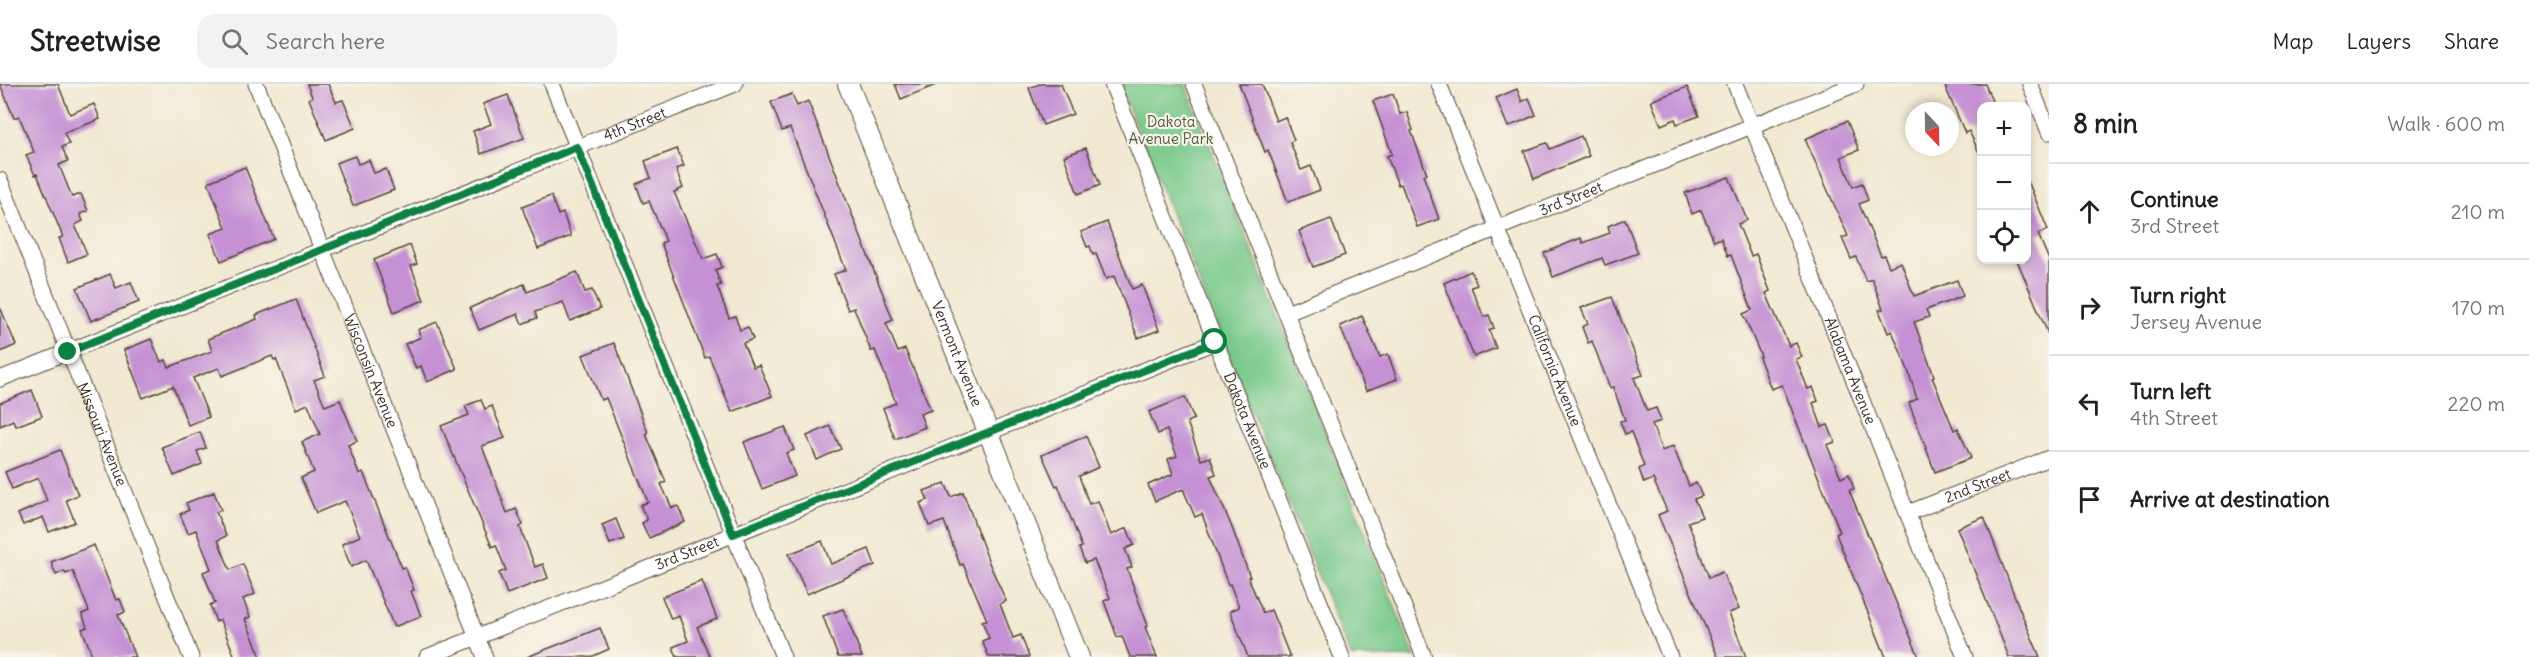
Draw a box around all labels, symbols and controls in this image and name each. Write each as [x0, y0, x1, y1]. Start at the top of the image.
search box [197, 14, 617, 68]
text: Streetwise [30, 23, 161, 59]
icon: search [218, 25, 251, 58]
text: Search here [266, 27, 385, 55]
text: Map [2273, 28, 2313, 55]
text: Layers [2346, 28, 2411, 55]
text: Share [2444, 28, 2499, 55]
north arrow [1905, 102, 1959, 156]
map controls [1977, 102, 2031, 264]
button: + [1977, 102, 2031, 156]
street label: 4th Street [600, 103, 669, 145]
text: 8 min [2073, 107, 2138, 140]
text: Walk · 600 m [2387, 111, 2505, 136]
park label: Dakota Avenue Park [1129, 112, 1214, 148]
button: − [1977, 156, 2031, 210]
street label: 3rd Street [1536, 177, 1605, 220]
text: Continue [2130, 185, 2219, 213]
icon: ahead [2073, 195, 2106, 228]
text: 210 m [2451, 199, 2505, 224]
button: locate [1977, 210, 2031, 264]
text: 3rd Street [2130, 213, 2219, 238]
text: Turn right [2130, 281, 2226, 309]
icon: right [2073, 291, 2106, 324]
text: 170 m [2452, 295, 2505, 320]
street label: Vermont Avenue [927, 298, 987, 409]
text: Jersey Avenue [2130, 309, 2262, 334]
street label: Wisconsin Avenue [340, 311, 402, 431]
street label: California Avenue [1524, 312, 1586, 429]
street label: Alabama Avenue [1821, 314, 1881, 427]
route start [1201, 328, 1227, 354]
route end [54, 338, 80, 364]
street label: Dakota Avenue [1220, 370, 1276, 472]
text: Turn left [2130, 377, 2211, 405]
street label: Missouri Avenue [73, 380, 132, 489]
icon: left [2073, 387, 2106, 420]
text: 220 m [2448, 391, 2505, 416]
text: 4th Street [2130, 405, 2218, 430]
street label: 2nd Street [1942, 464, 2013, 507]
icon: arrive [2073, 483, 2106, 516]
text: Arrive at destination [2130, 485, 2330, 513]
street label: 3rd Street [652, 531, 721, 574]

